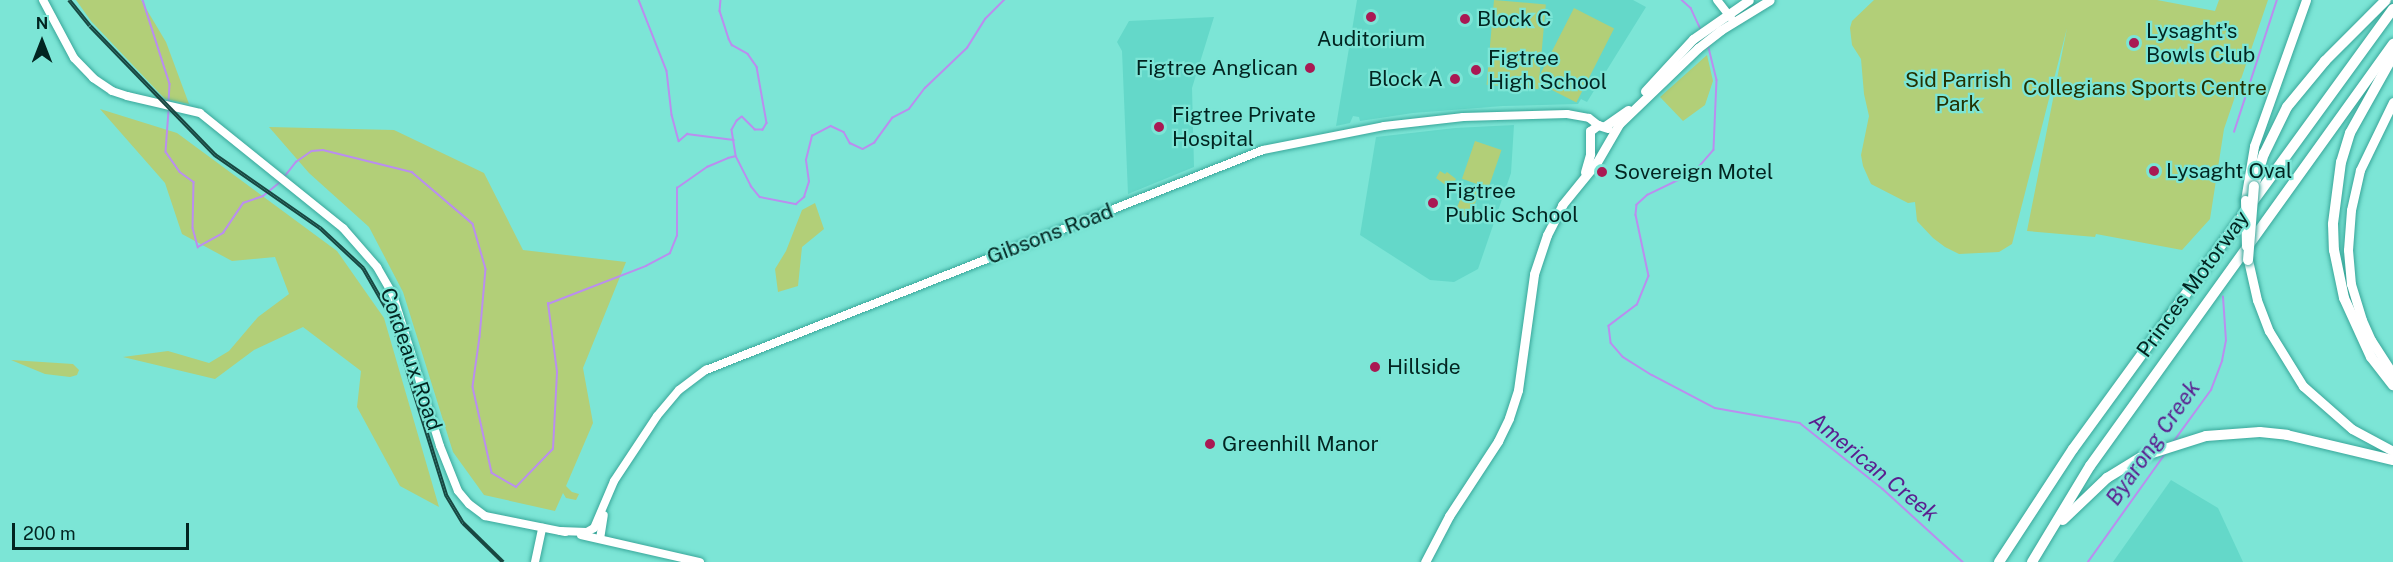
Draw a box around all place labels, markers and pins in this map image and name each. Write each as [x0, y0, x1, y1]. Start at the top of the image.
place label: Block C [1477, 6, 1551, 32]
marker: Auditorium [1364, 10, 1378, 24]
marker: Block C [1458, 12, 1472, 26]
place label: Lysaght's Bowls Club [2146, 18, 2255, 68]
place label: Auditorium [1317, 26, 1425, 52]
marker: Lysaght's Bowls Club [2127, 36, 2141, 50]
place label: Figtree High School [1488, 45, 1607, 95]
place label: Figtree Anglican [1136, 55, 1298, 81]
marker: Figtree Anglican [1303, 61, 1317, 75]
marker: Figtree High School [1469, 63, 1483, 77]
place label: Block A [1368, 66, 1443, 92]
marker: Block A [1448, 72, 1462, 86]
place label: Figtree Private Hospital [1172, 102, 1316, 152]
marker: Figtree Private Hospital [1150, 118, 1168, 136]
place label: Lysaght Oval [2166, 158, 2292, 184]
place label: Sovereign Motel [1614, 159, 1773, 185]
marker: Lysaght Oval [2147, 164, 2161, 178]
marker: Sovereign Motel [1595, 165, 1609, 179]
place label: Figtree Public School [1445, 178, 1579, 228]
marker: Figtree Public School [1426, 196, 1440, 210]
place label: Hillside [1387, 354, 1461, 380]
marker: Hillside [1368, 360, 1382, 374]
place label: Greenhill Manor [1222, 431, 1379, 457]
marker: Greenhill Manor [1203, 437, 1217, 451]

